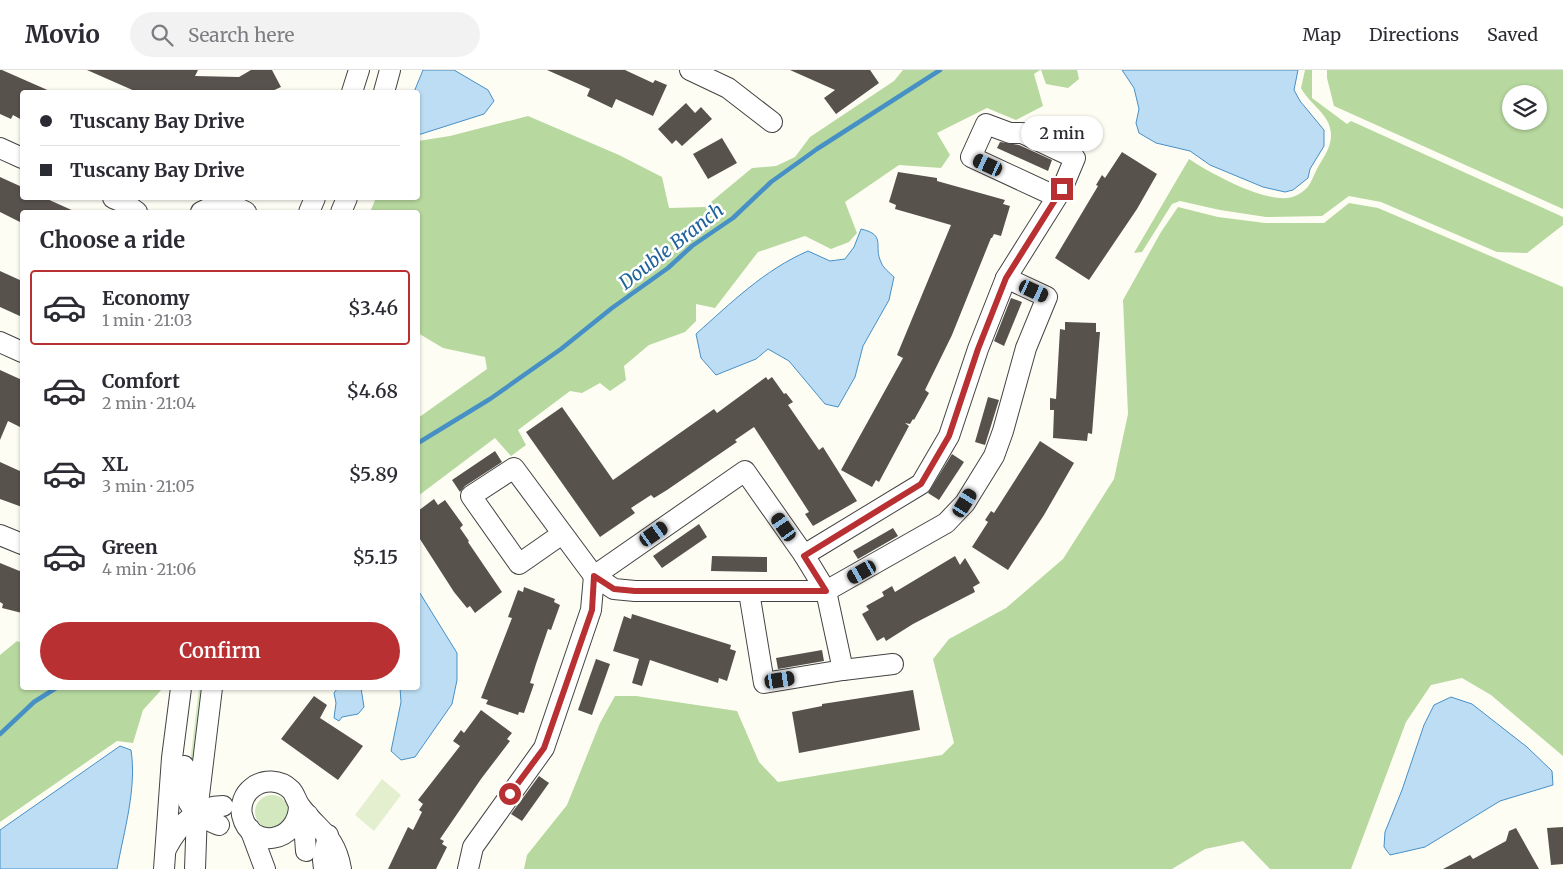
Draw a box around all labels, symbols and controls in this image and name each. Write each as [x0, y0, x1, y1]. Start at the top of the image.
search box [130, 12, 480, 57]
text: Movio [25, 19, 100, 50]
icon: search [148, 21, 176, 49]
text: Search here [188, 23, 294, 47]
text: Map [1303, 23, 1341, 46]
text: Directions [1369, 23, 1459, 46]
text: Saved [1487, 23, 1538, 46]
map controls [1502, 85, 1547, 130]
button: layers [1502, 85, 1547, 130]
text: Tuscany Bay Drive [70, 109, 245, 133]
callout: 2 min [1021, 116, 1103, 152]
text: 2 min [1039, 123, 1085, 143]
car [971, 152, 1004, 178]
text: Tuscany Bay Drive [70, 158, 245, 182]
route end [1051, 178, 1073, 200]
water label: Double Branch [613, 198, 728, 295]
text: Choose a ride [40, 226, 185, 254]
car [1017, 278, 1050, 304]
icon: car [42, 285, 87, 330]
text: Economy [102, 286, 190, 310]
text: $3.46 [348, 296, 398, 320]
text: 1 min · 21:03 [102, 310, 192, 330]
icon: car [42, 368, 87, 413]
text: Comfort [102, 369, 180, 393]
text: $4.68 [347, 379, 398, 403]
text: 2 min · 21:04 [102, 393, 196, 413]
icon: car [42, 451, 87, 496]
text: XL [102, 452, 128, 476]
text: $5.89 [349, 462, 398, 486]
text: 3 min · 21:05 [102, 476, 195, 496]
car [950, 486, 979, 520]
car [769, 510, 798, 544]
car [637, 519, 670, 549]
icon: car [42, 534, 87, 579]
text: Green [102, 535, 158, 559]
text: $5.15 [353, 545, 398, 569]
car [845, 558, 878, 586]
text: 4 min · 21:06 [102, 559, 196, 579]
button: Confirm [40, 622, 400, 680]
car [764, 670, 795, 690]
route start [499, 783, 521, 805]

